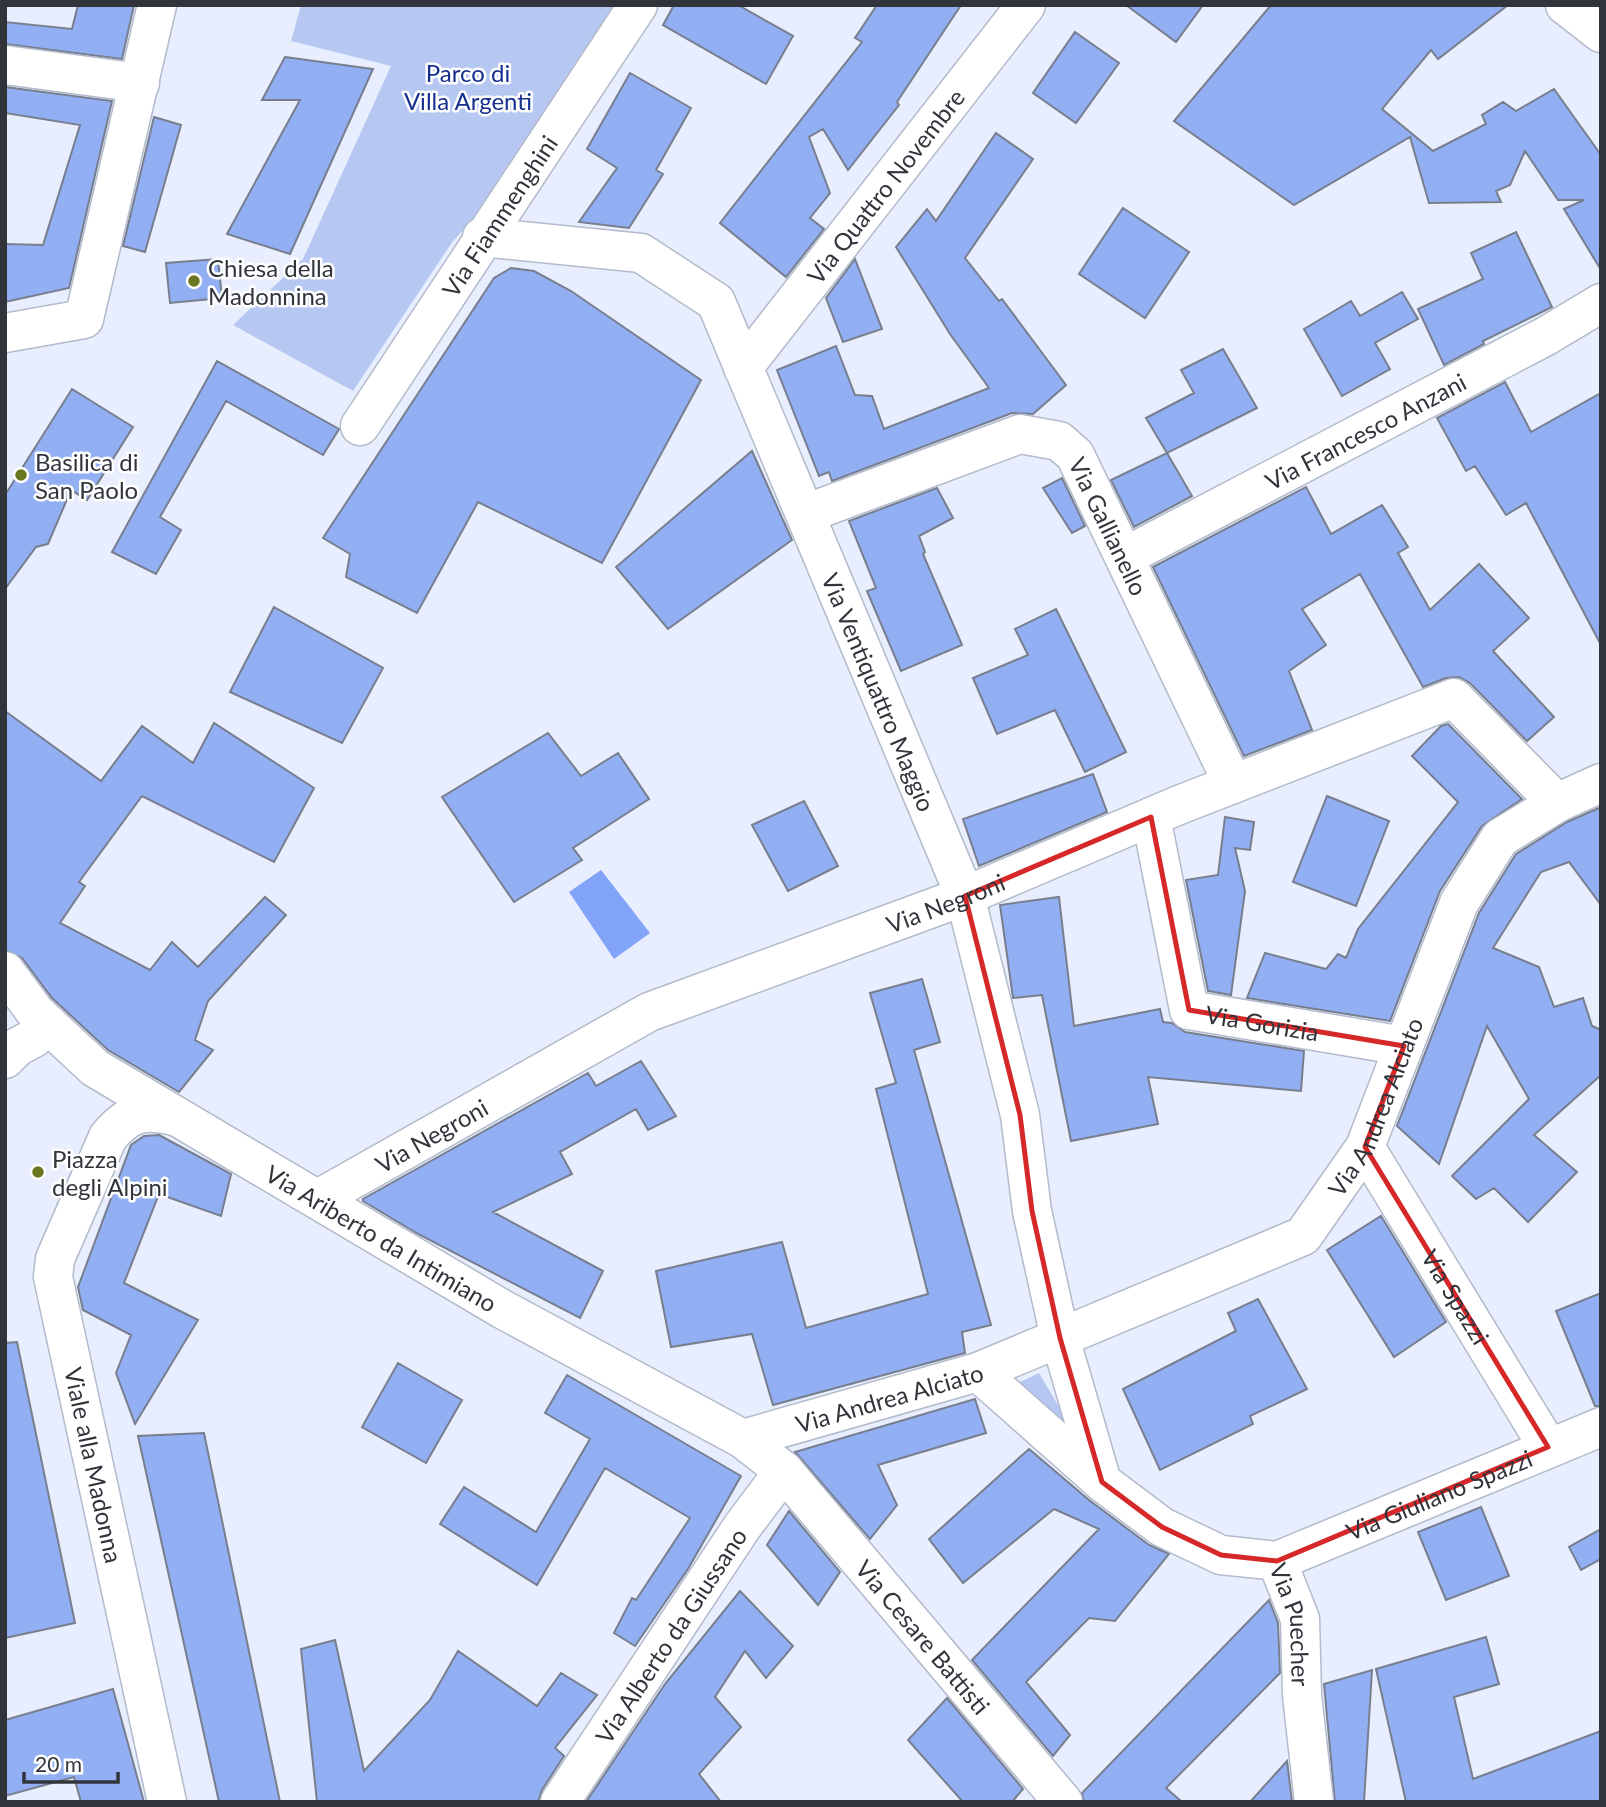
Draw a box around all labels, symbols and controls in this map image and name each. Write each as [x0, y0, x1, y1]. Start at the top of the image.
park label: Parco di Villa Argenti [404, 58, 532, 115]
street label: Via Quattro Novembre [800, 83, 970, 289]
street label: Via Fiammenghini [435, 129, 563, 302]
place label: Chiesa della Madonnina [208, 253, 334, 310]
marker: Chiesa della Madonnina [186, 273, 202, 289]
street label: Via Francesco Anzani [1260, 366, 1471, 495]
place label: Basilica di San Paolo [35, 447, 139, 504]
street label: Via Gallianello [1064, 452, 1155, 600]
marker: Basilica di San Paolo [13, 467, 29, 483]
street label: Via Ventiquattro Maggio [817, 568, 942, 815]
street label: Via Negroni [882, 866, 1009, 938]
street label: Via Gorizia [1204, 999, 1321, 1046]
street label: Via Andrea Alciato [1321, 1013, 1428, 1201]
street label: Via Negroni [370, 1092, 492, 1178]
place label: Piazza degli Alpini [52, 1144, 168, 1201]
street label: Via Ariberto da Intimiano [261, 1158, 503, 1317]
marker: Piazza degli Alpini [30, 1164, 46, 1180]
street label: Via Spazzi [1416, 1244, 1496, 1349]
street label: Via Andrea Alciato [792, 1357, 986, 1438]
street label: Viale alla Madonna [59, 1364, 129, 1566]
street label: Via Giuliano Spazzi [1341, 1443, 1536, 1546]
street label: Via Alberto da Giussano [589, 1522, 752, 1748]
street label: Via Cesare Battisti [850, 1553, 997, 1719]
street label: Via Puecher [1265, 1558, 1316, 1687]
scale bar [24, 1741, 119, 1785]
text: 20 m [35, 1751, 82, 1776]

